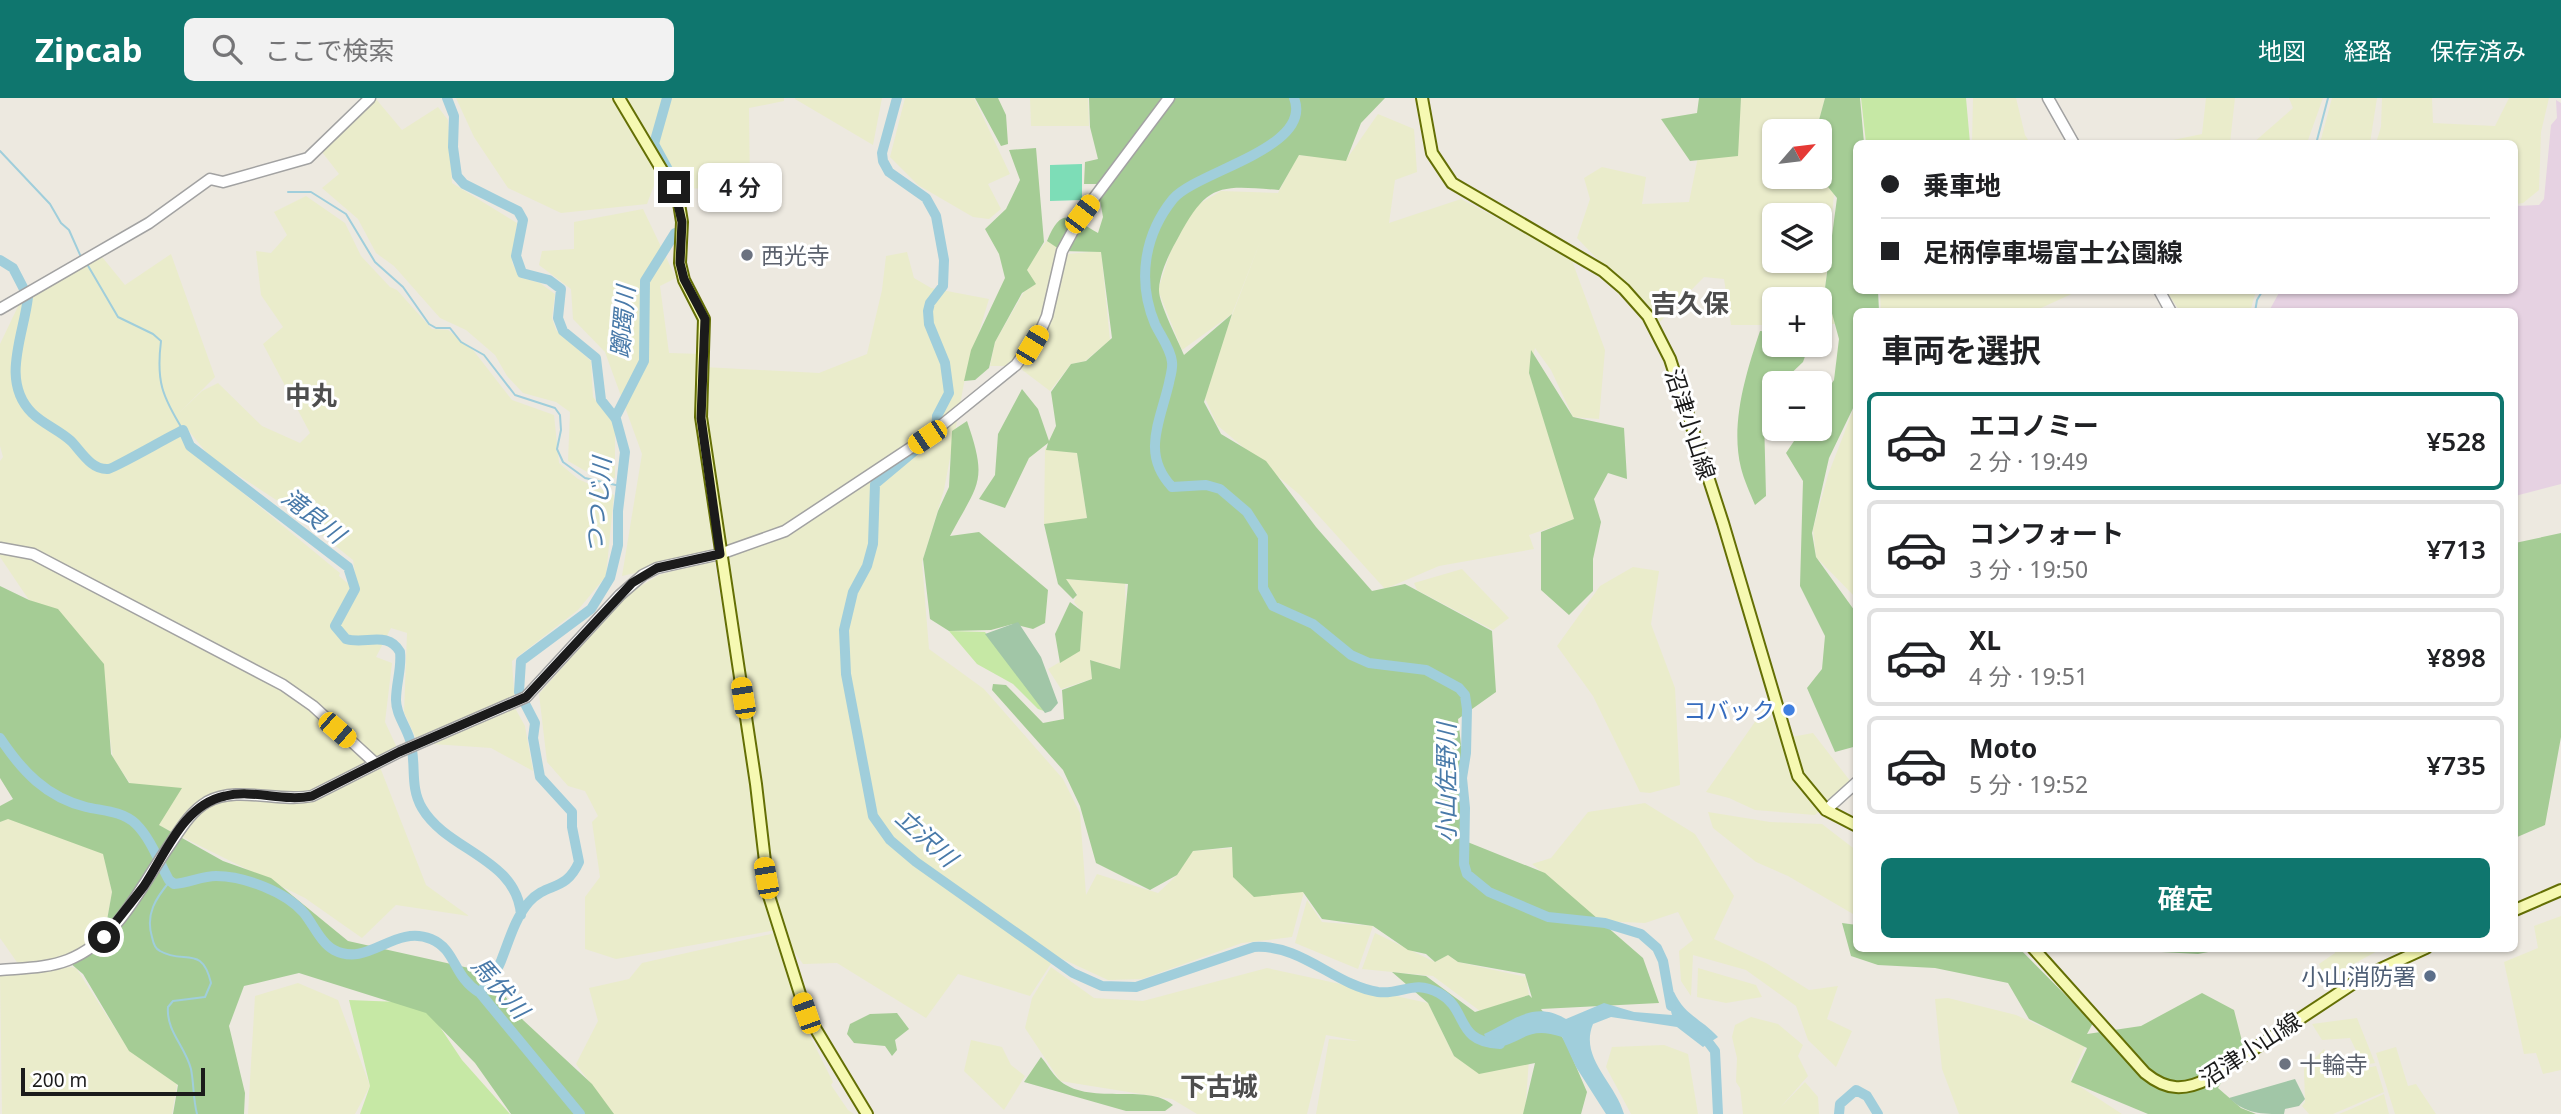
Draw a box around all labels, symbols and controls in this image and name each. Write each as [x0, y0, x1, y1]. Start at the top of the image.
search box [184, 18, 674, 81]
text: Zipcab [35, 27, 142, 72]
icon: search [208, 30, 246, 68]
text: ここで検索 [264, 32, 395, 68]
text: 地図 [2258, 34, 2306, 67]
text: 経路 [2344, 34, 2392, 67]
text: 保存済み [2430, 34, 2526, 67]
north arrow [1762, 119, 1832, 189]
map controls [1762, 119, 1832, 441]
callout: 4 分 [698, 162, 782, 212]
text: 乗車地 [1923, 167, 2001, 203]
route end [658, 171, 690, 203]
text: 4 分 [719, 171, 761, 203]
car [1061, 191, 1104, 237]
button: layers [1762, 203, 1832, 273]
text: 足柄停車場富士公園線 [1923, 234, 2183, 270]
place label: 西光寺 [761, 239, 830, 271]
marker: 西光寺 [739, 247, 755, 263]
water label: 躑躅川 [602, 282, 642, 359]
district label: 吉久保 [1651, 285, 1729, 321]
button: + [1762, 287, 1832, 357]
car [1013, 322, 1052, 368]
text: 車両を選択 [1881, 328, 2041, 371]
street label: 沼津小山線 [1658, 364, 1724, 484]
button: − [1762, 371, 1832, 441]
district label: 中丸 [285, 377, 337, 413]
text: エコノミー [1969, 407, 2099, 443]
icon: car [1885, 410, 1948, 473]
car [904, 417, 951, 457]
text: ¥528 [2427, 423, 2486, 459]
text: 2 分 · 19:49 [1969, 445, 2088, 477]
water label: つつじ川 [576, 453, 618, 554]
water label: 滝良川 [275, 480, 355, 552]
text: コンフォート [1969, 515, 2124, 551]
icon: car [1885, 518, 1948, 581]
text: ¥713 [2427, 531, 2486, 567]
text: 3 分 · 19:50 [1969, 553, 2088, 585]
text: XL [1969, 622, 2001, 658]
icon: car [1885, 626, 1948, 689]
text: ¥898 [2427, 639, 2486, 675]
text: 4 分 · 19:51 [1969, 660, 2088, 692]
car [730, 676, 757, 720]
place label: コバック [1683, 694, 1775, 726]
marker: コバック [1781, 702, 1797, 718]
car [315, 708, 360, 752]
water label: 小山佐野川 [1429, 720, 1462, 843]
text: Moto [1969, 730, 2037, 766]
icon: car [1885, 734, 1948, 797]
text: ¥735 [2427, 747, 2486, 783]
text: 5 分 · 19:52 [1969, 768, 2088, 800]
water label: 立沢川 [889, 801, 967, 875]
car [753, 855, 780, 901]
button: 確定 [1881, 858, 2490, 938]
route start [88, 921, 120, 953]
water label: 馬伏川 [465, 949, 539, 1027]
place label: 小山消防署 [2301, 960, 2416, 992]
marker: 小山消防署 [2422, 968, 2438, 984]
car [790, 990, 823, 1036]
street label: 沼津小山線 [2193, 1004, 2307, 1094]
place label: 十輪寺 [2299, 1048, 2368, 1080]
marker: 十輪寺 [2277, 1056, 2293, 1072]
scale bar [21, 1065, 205, 1097]
text: 200 m [32, 1067, 87, 1093]
district label: 下古城 [1180, 1068, 1258, 1104]

